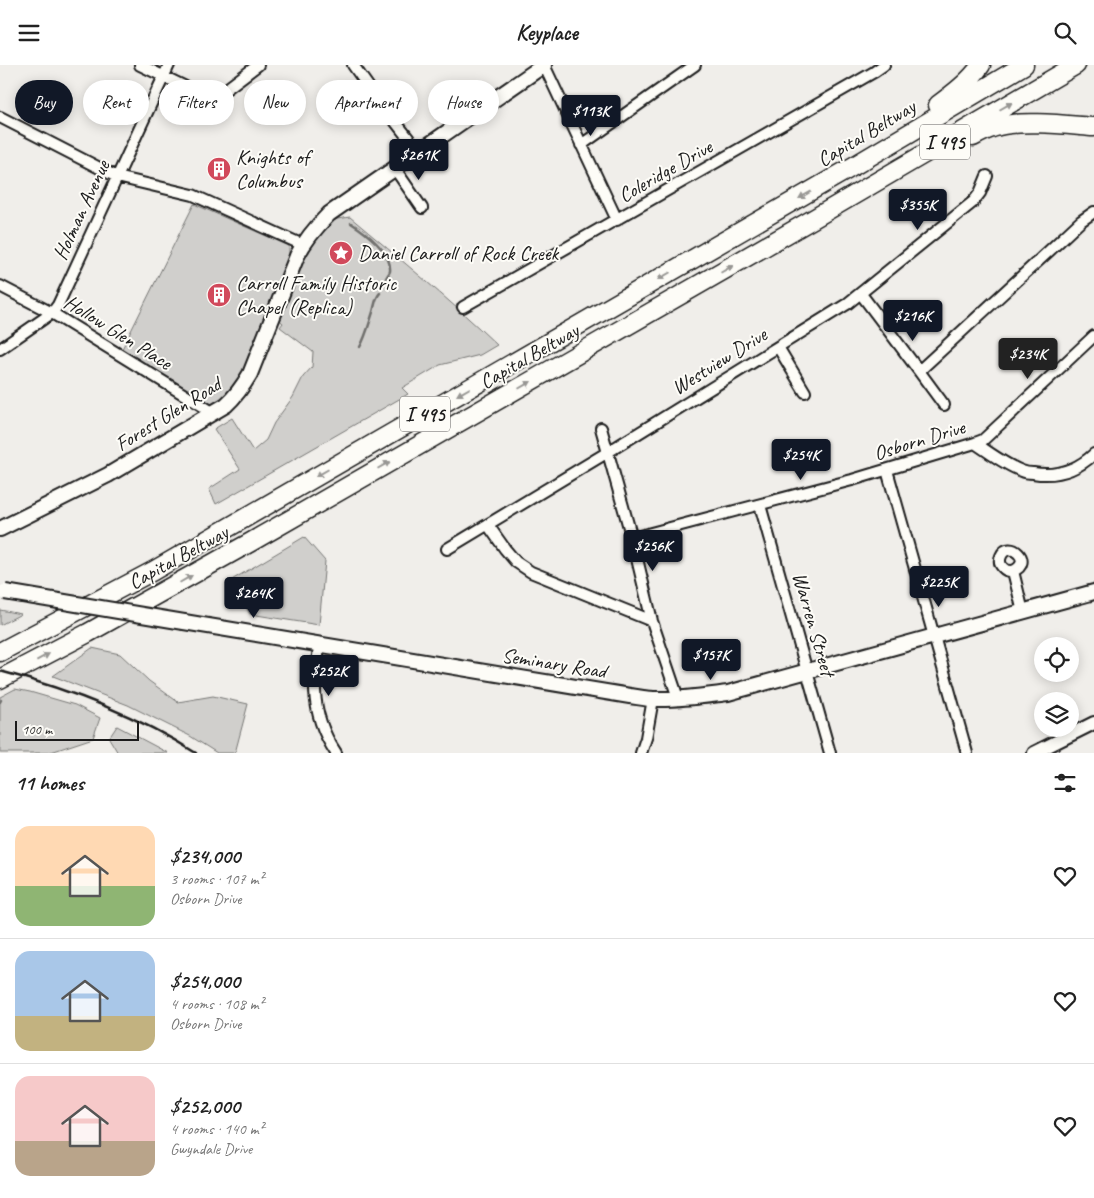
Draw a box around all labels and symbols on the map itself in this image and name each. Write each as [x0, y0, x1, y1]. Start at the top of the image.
street label: Capital Beltway [812, 93, 921, 172]
pin: $113K [556, 95, 626, 137]
one-way arrow [999, 102, 1012, 111]
road number: I 495 [920, 125, 970, 159]
street label: Coleridge Drive [613, 133, 718, 208]
pin: $261K [384, 139, 454, 181]
place label: Knights of Columbus [236, 144, 314, 194]
street label: Holman Avenue [47, 155, 116, 264]
building icon: Knights of Columbus [206, 156, 232, 182]
pin: $355K [883, 189, 953, 231]
one-way arrow [799, 190, 812, 199]
place icon: Daniel Carroll of Rock Creek [328, 240, 354, 266]
place label: Daniel Carroll of Rock Creek [358, 240, 559, 266]
one-way arrow [719, 265, 734, 273]
place label: Carroll Family Historic Chapel (Replica) [236, 270, 398, 320]
one-way arrow [657, 272, 672, 280]
building icon: Carroll Family Historic Chapel (Replica) [206, 282, 232, 308]
street label: Hollow Glen Place [59, 289, 178, 376]
pin: $216K [878, 299, 948, 342]
street label: Capital Beltway [475, 316, 585, 395]
street label: Westview Drive [667, 321, 772, 400]
pin: $234K [993, 337, 1063, 380]
street label: Forest Glen Road [110, 370, 228, 457]
one-way arrow [519, 380, 532, 389]
one-way arrow [456, 388, 470, 396]
road number: I 495 [400, 397, 450, 431]
street label: Osborn Drive [870, 414, 969, 466]
pin: $254K [766, 439, 836, 481]
one-way arrow [378, 461, 391, 470]
one-way arrow [316, 469, 329, 478]
street label: Capital Beltway [124, 518, 234, 595]
pin: $256K [618, 529, 688, 572]
pin: $225K [904, 565, 974, 608]
street label: Warren Street [787, 569, 842, 682]
one-way arrow [178, 575, 193, 583]
pin: $264K [219, 577, 289, 619]
pin: $157K [676, 639, 746, 681]
street label: Seminary Road [500, 642, 612, 685]
one-way arrow [36, 653, 51, 661]
pin: $252K [294, 655, 364, 697]
scale bar [15, 718, 139, 741]

